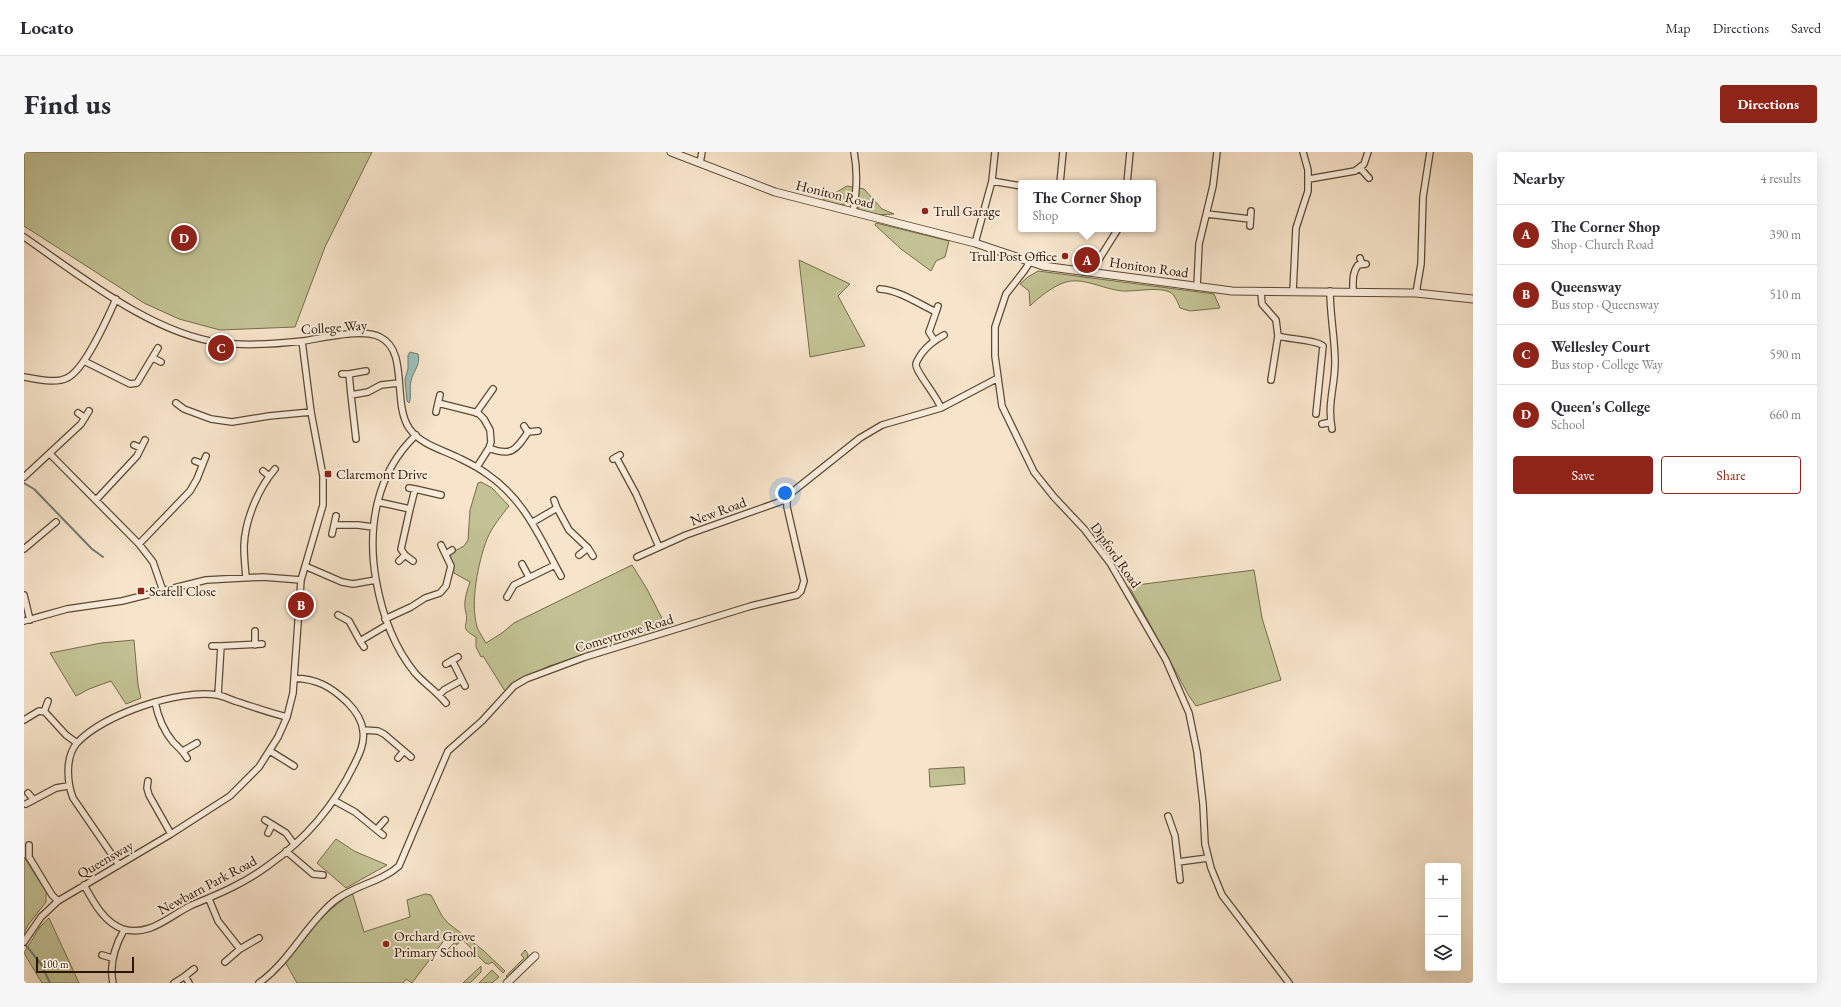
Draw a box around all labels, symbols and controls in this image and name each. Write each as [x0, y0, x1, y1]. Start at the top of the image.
text: Locato [20, 15, 74, 40]
text: Map [1665, 19, 1691, 37]
text: Directions [1713, 19, 1769, 37]
text: Saved [1791, 19, 1821, 37]
button: Directions [1720, 85, 1817, 123]
text: Find us [24, 86, 111, 122]
text: Nearby [1513, 167, 1565, 189]
text: 4 results [1760, 170, 1801, 187]
street label: Honiton Road [794, 176, 877, 213]
popup [1018, 180, 1156, 232]
text: The Corner Shop [1032, 188, 1142, 207]
place label: Trull Garage [933, 202, 1001, 220]
marker: Trull Garage [920, 206, 930, 216]
text: Shop [1032, 207, 1058, 224]
text: The Corner Shop [1551, 217, 1660, 236]
pin: D [171, 223, 197, 253]
text: A [1521, 226, 1531, 243]
text: 390 m [1770, 226, 1801, 243]
text: Shop · Church Road [1551, 236, 1654, 253]
pin: A [1074, 245, 1100, 275]
place label: Trull Post Office [969, 247, 1058, 265]
marker: Trull Post Office [1060, 251, 1070, 261]
street label: Honiton Road [1108, 253, 1191, 282]
text: Queensway [1551, 277, 1621, 296]
text: B [1522, 286, 1530, 303]
text: 510 m [1770, 286, 1801, 303]
text: Bus stop · Queensway [1551, 296, 1659, 313]
street label: College Way [300, 316, 369, 338]
pin: C [208, 333, 234, 363]
text: Wellesley Court [1551, 337, 1650, 356]
text: C [1521, 346, 1531, 363]
text: 590 m [1770, 346, 1801, 363]
text: Bus stop · College Way [1551, 356, 1663, 373]
text: Queen's College [1551, 397, 1650, 416]
text: D [1521, 406, 1531, 423]
text: 660 m [1770, 406, 1801, 423]
text: School [1551, 416, 1585, 433]
button: Save [1513, 456, 1653, 494]
button: Share [1661, 456, 1801, 494]
place label: Claremont Drive [336, 465, 428, 483]
marker: Claremont Drive [323, 469, 333, 479]
your location [775, 483, 795, 503]
street label: New Road [688, 492, 749, 529]
street label: Dipford Road [1087, 519, 1146, 592]
place label: Scafell Close [149, 582, 216, 600]
marker: Scafell Close [136, 586, 146, 596]
pin: B [288, 590, 314, 620]
street label: Comeytrowe Road [573, 609, 676, 657]
street label: Queensway [74, 835, 137, 882]
street label: Newbarn Park Road [154, 851, 260, 919]
map controls [1425, 863, 1461, 971]
button: + [1425, 863, 1461, 899]
button: − [1425, 899, 1461, 935]
place label: Orchard Grove Primary School [394, 927, 477, 961]
button: layers [1425, 935, 1461, 971]
marker: Orchard Grove Primary School [381, 939, 391, 949]
scale bar [36, 955, 134, 974]
text: 100 m [42, 957, 69, 971]

